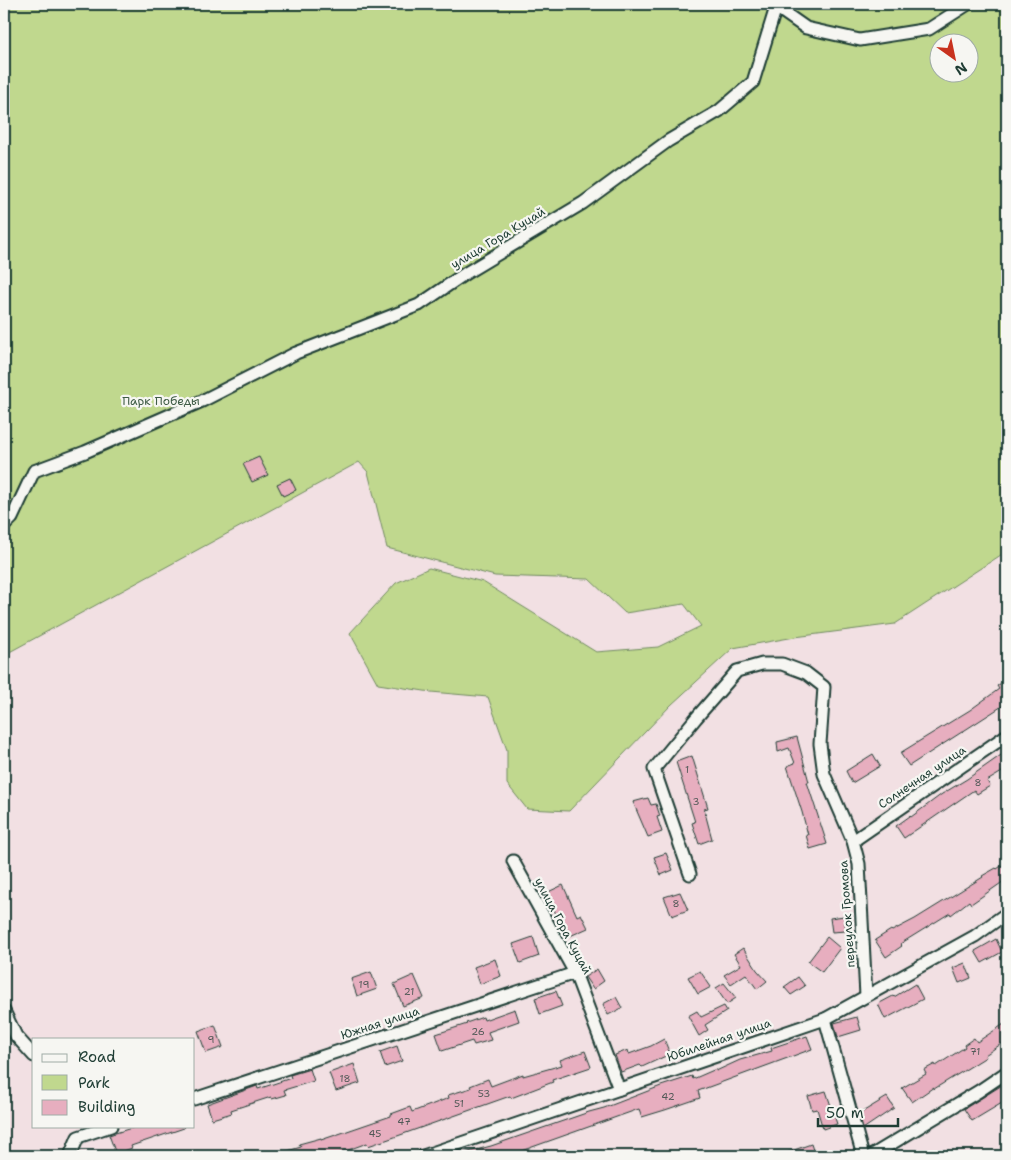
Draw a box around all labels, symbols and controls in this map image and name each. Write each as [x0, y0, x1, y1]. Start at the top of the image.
north arrow [928, 32, 978, 82]
text: N [952, 58, 971, 79]
street label: улица Гора Куцай [448, 203, 548, 273]
park label: Парк Победы [122, 393, 200, 409]
street label: Солнечная улица [875, 741, 969, 812]
house number: 1 [685, 763, 689, 776]
house number: 8 [975, 776, 982, 789]
house number: 3 [693, 795, 700, 808]
street label: переулок Громова [835, 859, 859, 968]
street label: улица Гора Куцай [531, 875, 595, 977]
house number: 8 [673, 897, 680, 910]
house number: 19 [359, 978, 369, 991]
house number: 21 [404, 985, 414, 998]
street label: Южная улица [339, 1003, 422, 1043]
street label: Юбилейная улица [665, 1015, 774, 1065]
house number: 26 [471, 1025, 485, 1038]
house number: 9 [208, 1033, 215, 1046]
legend [32, 1038, 195, 1128]
house number: 71 [970, 1045, 980, 1058]
text: Road [78, 1047, 116, 1067]
house number: 18 [339, 1072, 351, 1085]
text: Park [78, 1073, 110, 1093]
house number: 53 [478, 1087, 490, 1100]
house number: 42 [661, 1090, 675, 1103]
scale bar [818, 1095, 898, 1127]
text: Building [78, 1097, 135, 1117]
house number: 51 [454, 1097, 464, 1110]
text: 50 m [826, 1103, 864, 1123]
house number: 47 [397, 1115, 411, 1128]
house number: 45 [369, 1127, 381, 1140]

